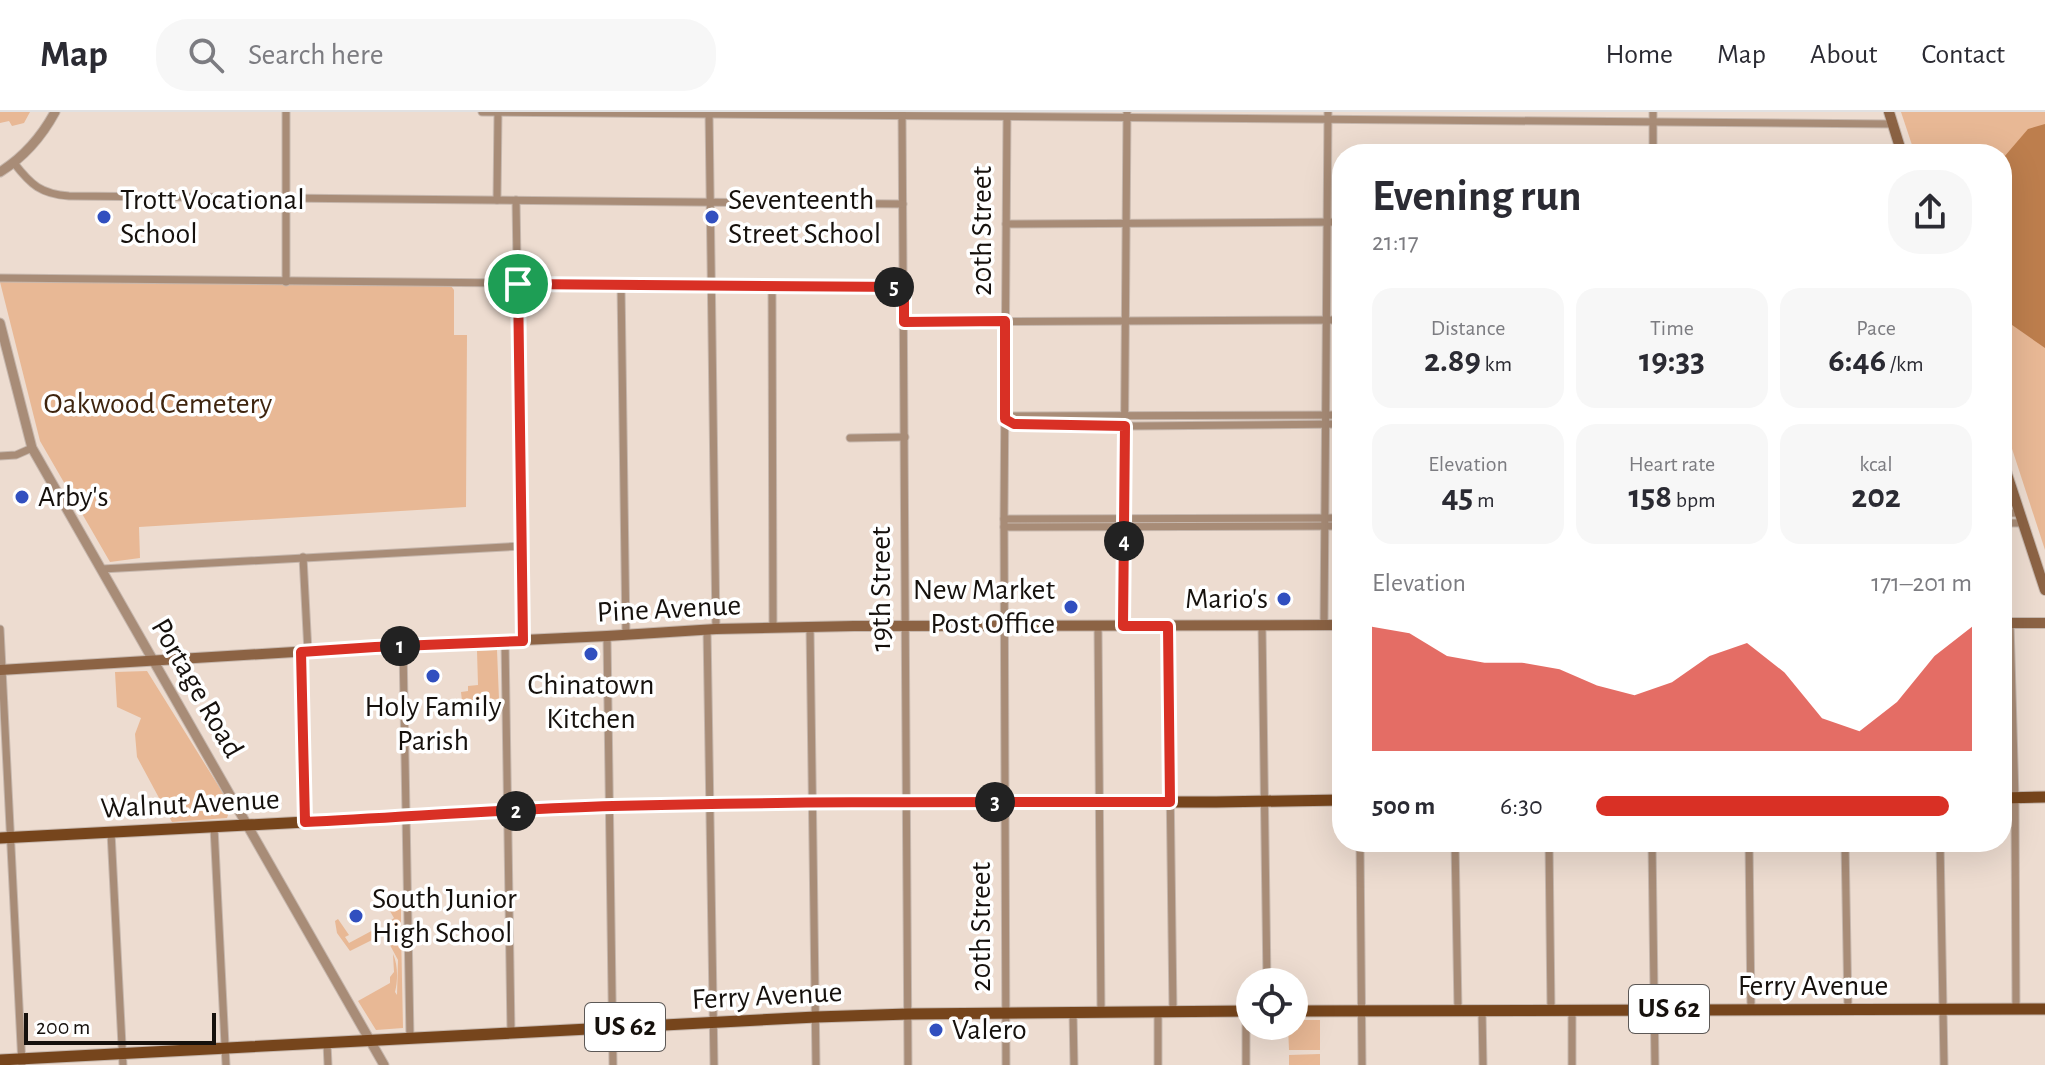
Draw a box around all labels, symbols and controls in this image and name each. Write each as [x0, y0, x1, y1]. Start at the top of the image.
search box [156, 19, 716, 91]
icon: search [184, 33, 228, 77]
text: Map [40, 36, 108, 74]
text: Search here [248, 40, 384, 70]
text: Home [1606, 41, 1673, 69]
text: Map [1717, 41, 1766, 69]
text: About [1810, 41, 1878, 69]
text: Contact [1922, 41, 2005, 69]
street label: 20th Street [967, 165, 997, 296]
button: share [1888, 170, 1972, 254]
text: Evening run [1372, 175, 1581, 219]
place label: Trott Vocational School [120, 185, 305, 249]
place label: Seventeenth Street School [728, 185, 881, 249]
marker: Trott Vocational School [95, 208, 113, 226]
marker: Seventeenth Street School [703, 208, 721, 226]
text: 21:17 [1372, 229, 1419, 255]
pin [484, 250, 552, 318]
icon: arrive [496, 262, 540, 306]
pin: 5 [874, 267, 914, 307]
text: 5 [889, 276, 899, 298]
text: Distance [1431, 317, 1505, 339]
text: Time [1650, 317, 1694, 339]
text: Pace [1856, 317, 1896, 339]
text: 2.89 [1424, 344, 1481, 378]
text: 19:33 [1639, 344, 1705, 378]
text: 6:46 [1828, 344, 1886, 378]
text: km [1481, 353, 1512, 375]
text: /km [1886, 353, 1924, 375]
park label: Oakwood Cemetery [44, 389, 273, 419]
text: Elevation [1428, 453, 1508, 475]
text: Heart rate [1629, 453, 1715, 475]
text: kcal [1859, 453, 1893, 475]
text: 45 [1441, 480, 1473, 514]
text: 158 [1628, 480, 1672, 514]
text: 202 [1851, 480, 1901, 514]
place label: Arby's [38, 482, 109, 512]
marker: Arby's [13, 488, 31, 506]
text: m [1473, 489, 1495, 511]
text: bpm [1672, 489, 1716, 511]
pin: 4 [1104, 521, 1144, 561]
street label: 19th Street [866, 526, 896, 652]
text: 4 [1118, 530, 1130, 552]
text: Elevation [1372, 570, 1466, 596]
text: 171–201 m [1871, 570, 1972, 596]
place label: New Market Post Office [913, 575, 1055, 639]
place label: Mario's [1185, 584, 1268, 614]
street label: Pine Avenue [596, 590, 742, 628]
marker: Mario's [1275, 590, 1293, 608]
marker: New Market Post Office [1062, 598, 1080, 616]
street label: Portage Road [145, 613, 249, 763]
pin: 1 [380, 626, 420, 666]
text: 1 [396, 635, 404, 657]
marker: Chinatown Kitchen [582, 645, 600, 663]
marker: Holy Family Parish [424, 667, 442, 685]
place label: Chinatown Kitchen [528, 670, 654, 734]
place label: Holy Family Parish [365, 692, 502, 756]
pin: 3 [975, 782, 1015, 822]
street label: Walnut Avenue [100, 784, 280, 824]
pin: 2 [496, 791, 536, 831]
text: 3 [990, 791, 1000, 813]
text: 500 m [1372, 793, 1435, 819]
text: 6:30 [1500, 793, 1543, 819]
text: 2 [511, 800, 521, 822]
street label: 20th Street [966, 861, 996, 992]
place label: South Junior High School [372, 884, 517, 948]
marker: South Junior High School [347, 907, 365, 925]
map controls [1236, 968, 1308, 1040]
button: locate [1236, 968, 1308, 1040]
street label: Ferry Avenue [1738, 971, 1888, 1001]
street label: Ferry Avenue [691, 977, 843, 1015]
road number: US 62 [1629, 985, 1709, 1033]
road number: US 62 [585, 1003, 665, 1051]
scale bar [24, 1009, 216, 1045]
place label: Valero [952, 1015, 1027, 1045]
text: 200 m [36, 1016, 90, 1038]
marker: Valero [927, 1021, 945, 1039]

